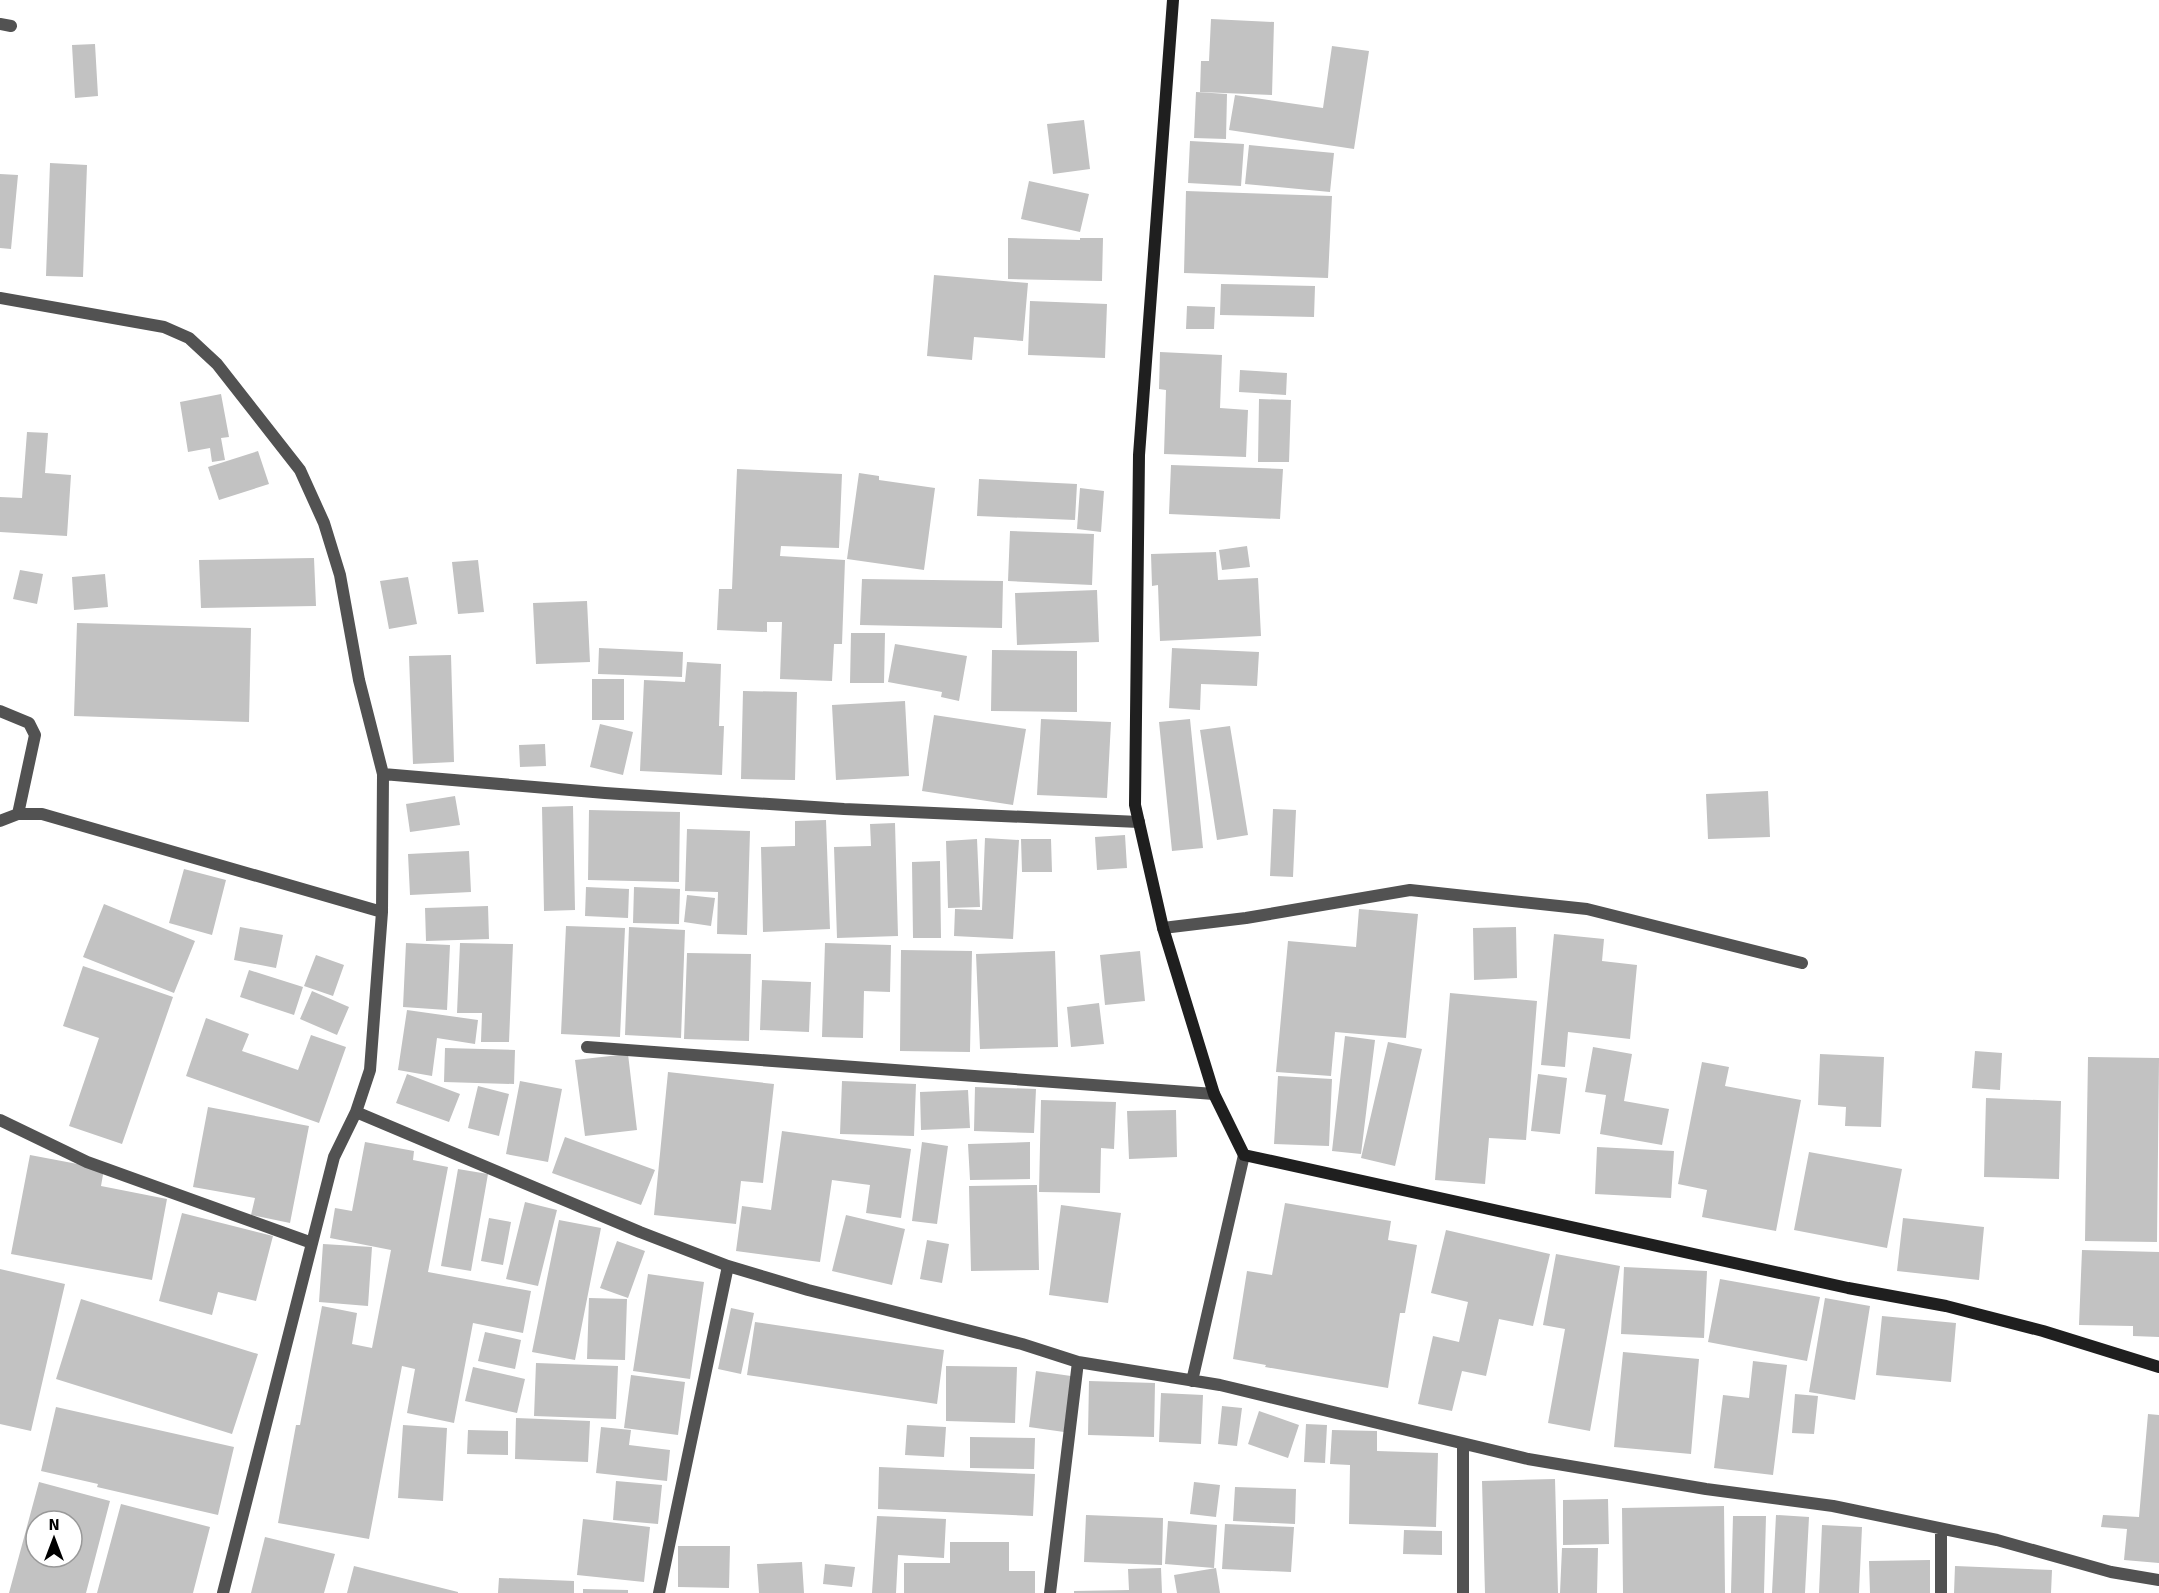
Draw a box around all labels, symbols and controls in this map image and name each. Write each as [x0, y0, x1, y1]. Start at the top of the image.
north arrow [24, 1509, 84, 1569]
text: N [48, 1515, 60, 1535]

